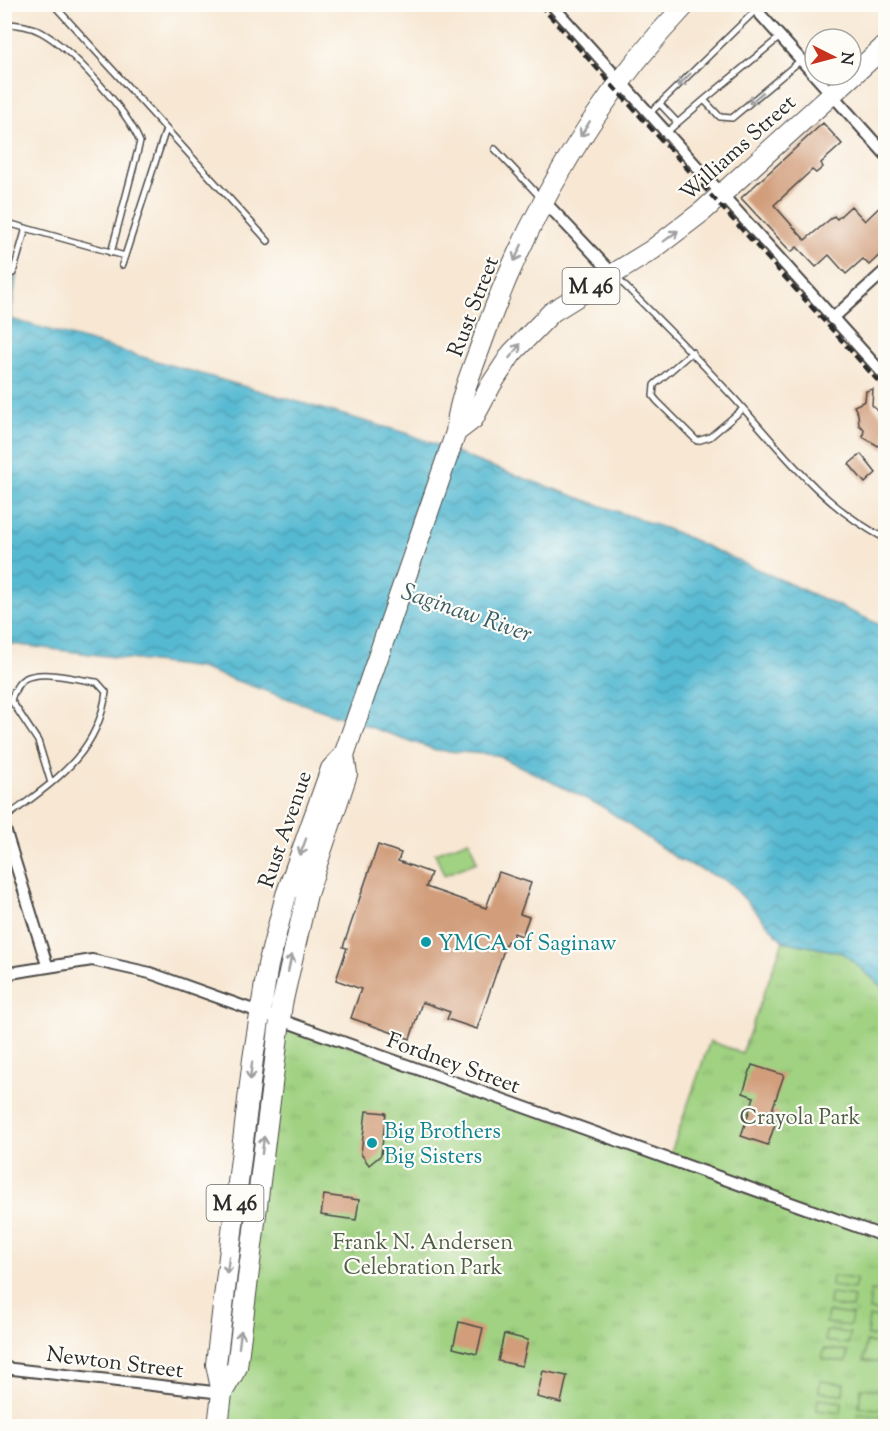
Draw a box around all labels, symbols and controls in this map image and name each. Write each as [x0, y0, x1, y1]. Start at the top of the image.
north arrow [803, 27, 863, 87]
text: N [833, 51, 858, 66]
one-way arrow [677, 73, 692, 87]
street label: Williams Street [674, 88, 804, 210]
one-way arrow [748, 91, 764, 104]
one-way arrow [579, 120, 591, 137]
one-way arrow [663, 230, 679, 243]
one-way arrow [511, 244, 523, 262]
street label: Rust Street [441, 252, 509, 362]
road number: M 46 [562, 268, 620, 304]
one-way arrow [508, 343, 521, 359]
water label: Saginaw River [396, 576, 537, 652]
street label: Rust Avenue [252, 767, 322, 893]
one-way arrow [297, 837, 308, 856]
place label: YMCA of Saginaw [438, 929, 617, 961]
marker: YMCA of Saginaw [419, 935, 433, 949]
one-way arrow [285, 954, 297, 973]
street label: Fordney Street [382, 1026, 525, 1104]
one-way arrow [245, 1061, 256, 1081]
park label: Crayola Park [739, 1103, 861, 1135]
place label: Big Brothers Big Sisters [384, 1117, 501, 1174]
one-way arrow [258, 1136, 269, 1156]
marker: Big Brothers Big Sisters [365, 1136, 379, 1150]
road number: M 46 [206, 1185, 264, 1221]
park label: Frank N. Andersen Celebration Park [333, 1228, 513, 1285]
one-way arrow [222, 1254, 233, 1274]
one-way arrow [235, 1329, 246, 1349]
street label: Newton Street [44, 1340, 185, 1388]

